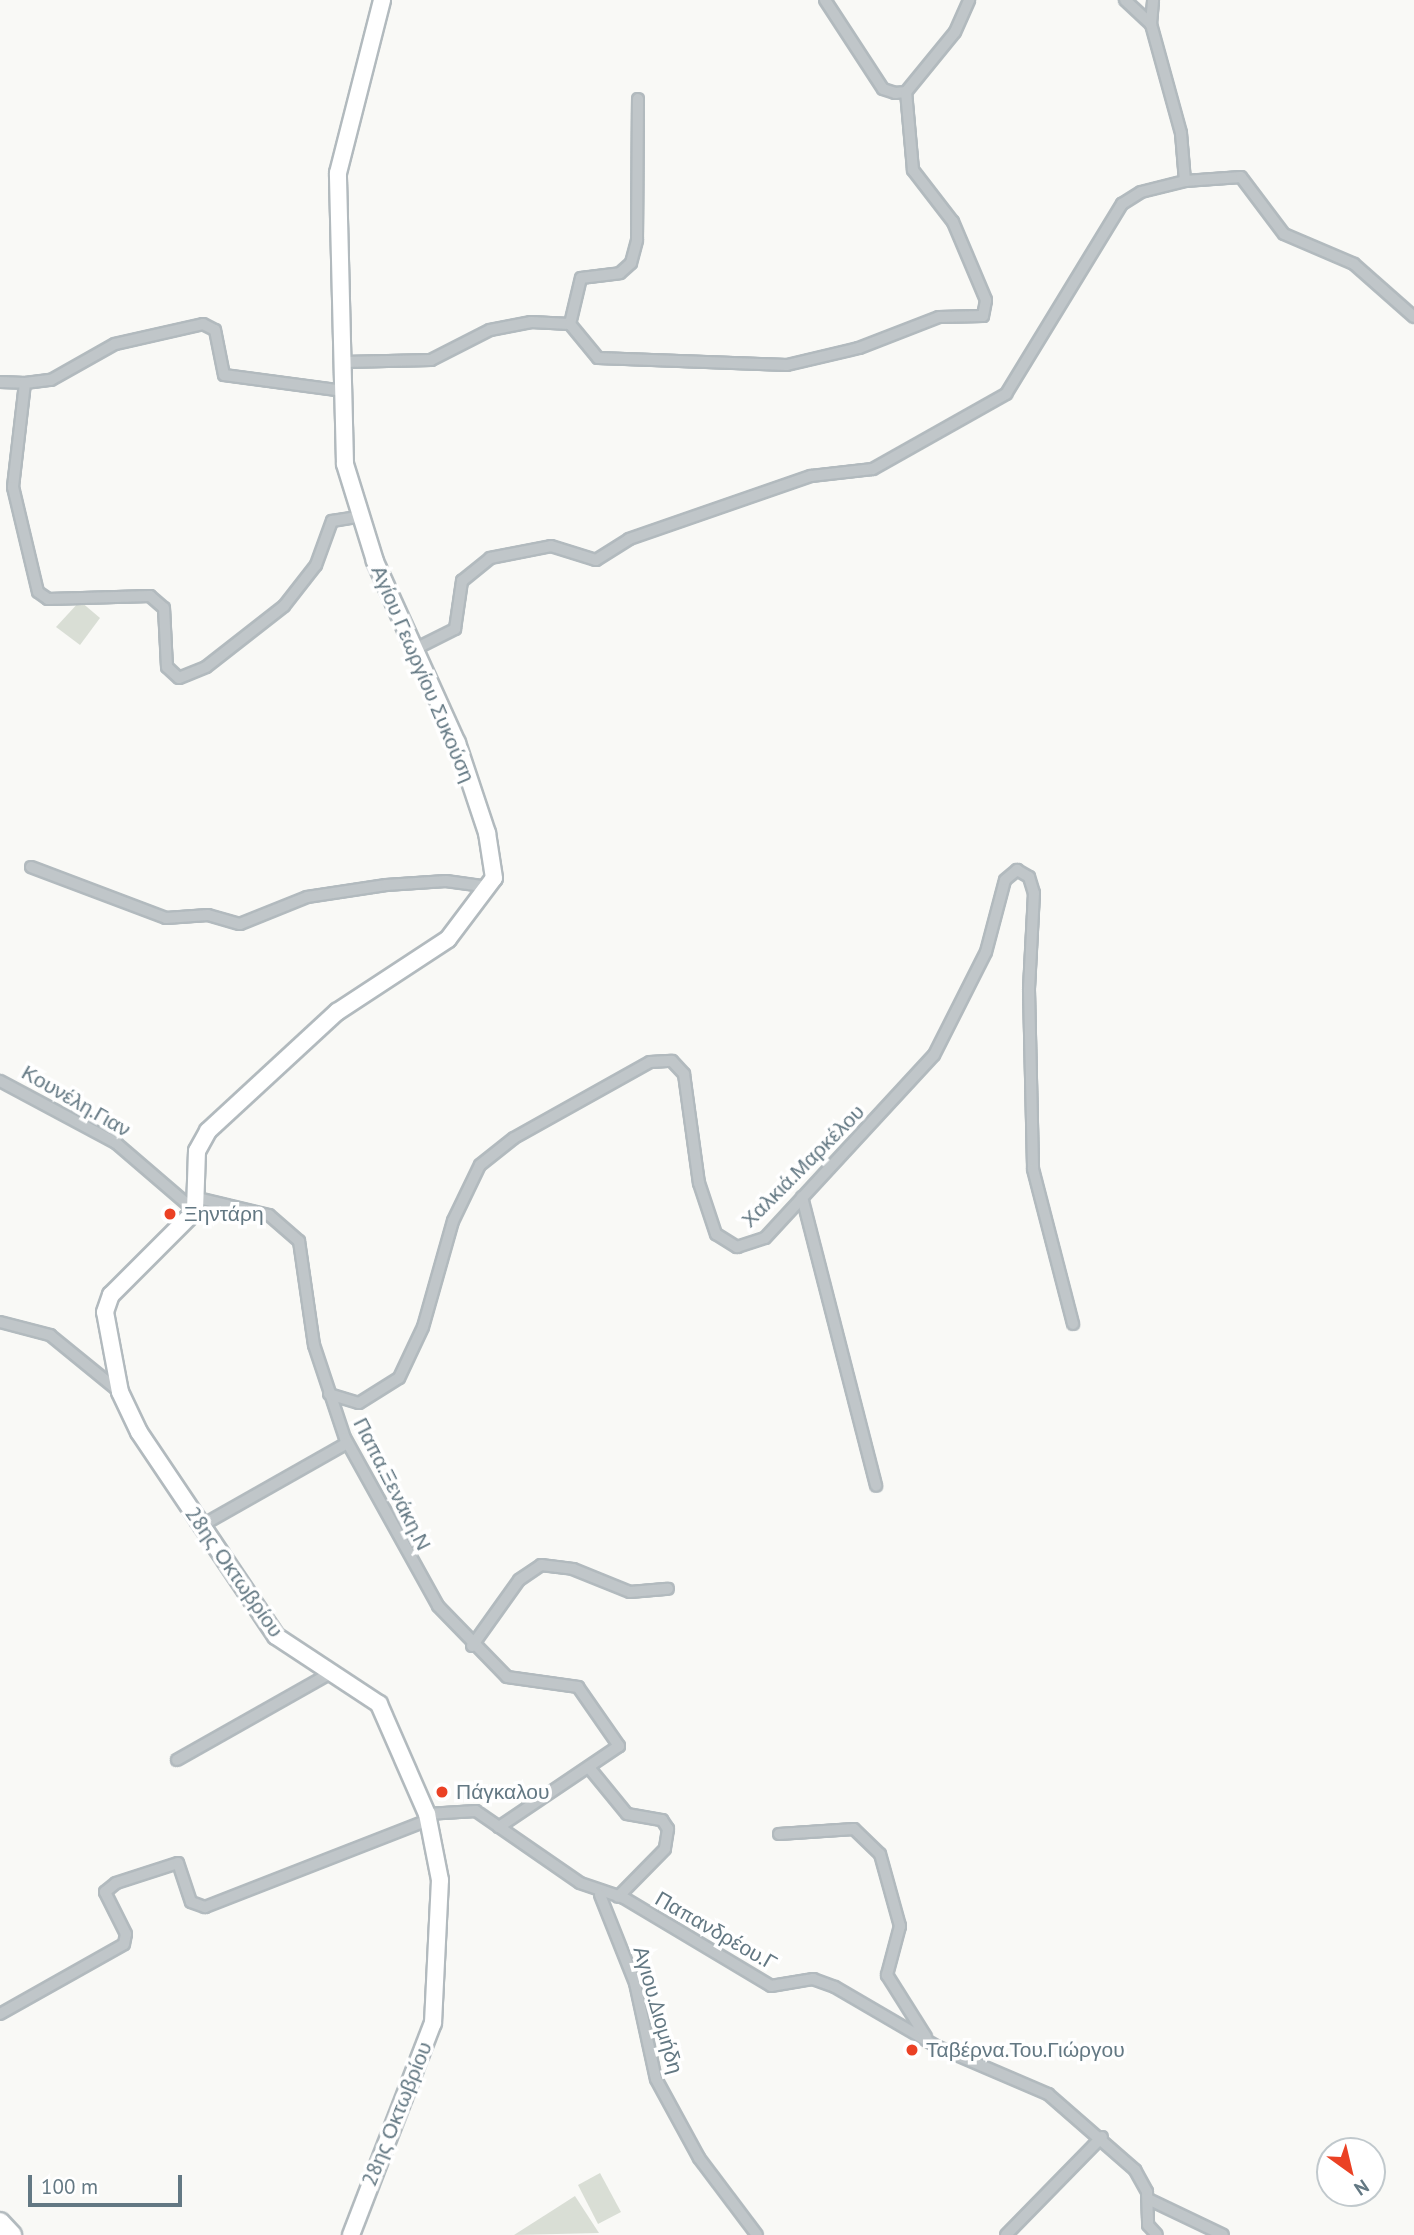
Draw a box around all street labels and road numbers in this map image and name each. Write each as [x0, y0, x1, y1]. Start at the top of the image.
street label: Αγίου Γεωργίου Συκούση [366, 562, 480, 786]
street label: Κουνέλη.Γιαν [17, 1060, 135, 1142]
street label: Χαλκιά.Μαρκέλου [736, 1099, 870, 1233]
street label: Παπα.Ξενάκη.Ν [348, 1414, 436, 1554]
street label: 28ης Οκτωβρίου [180, 1502, 288, 1642]
street label: Παπανδρέου.Γ [651, 1886, 781, 1976]
street label: Αγιου.Διομήδη [628, 1943, 688, 2077]
street label: 28ης Οκτωβρίου [357, 2038, 437, 2190]

